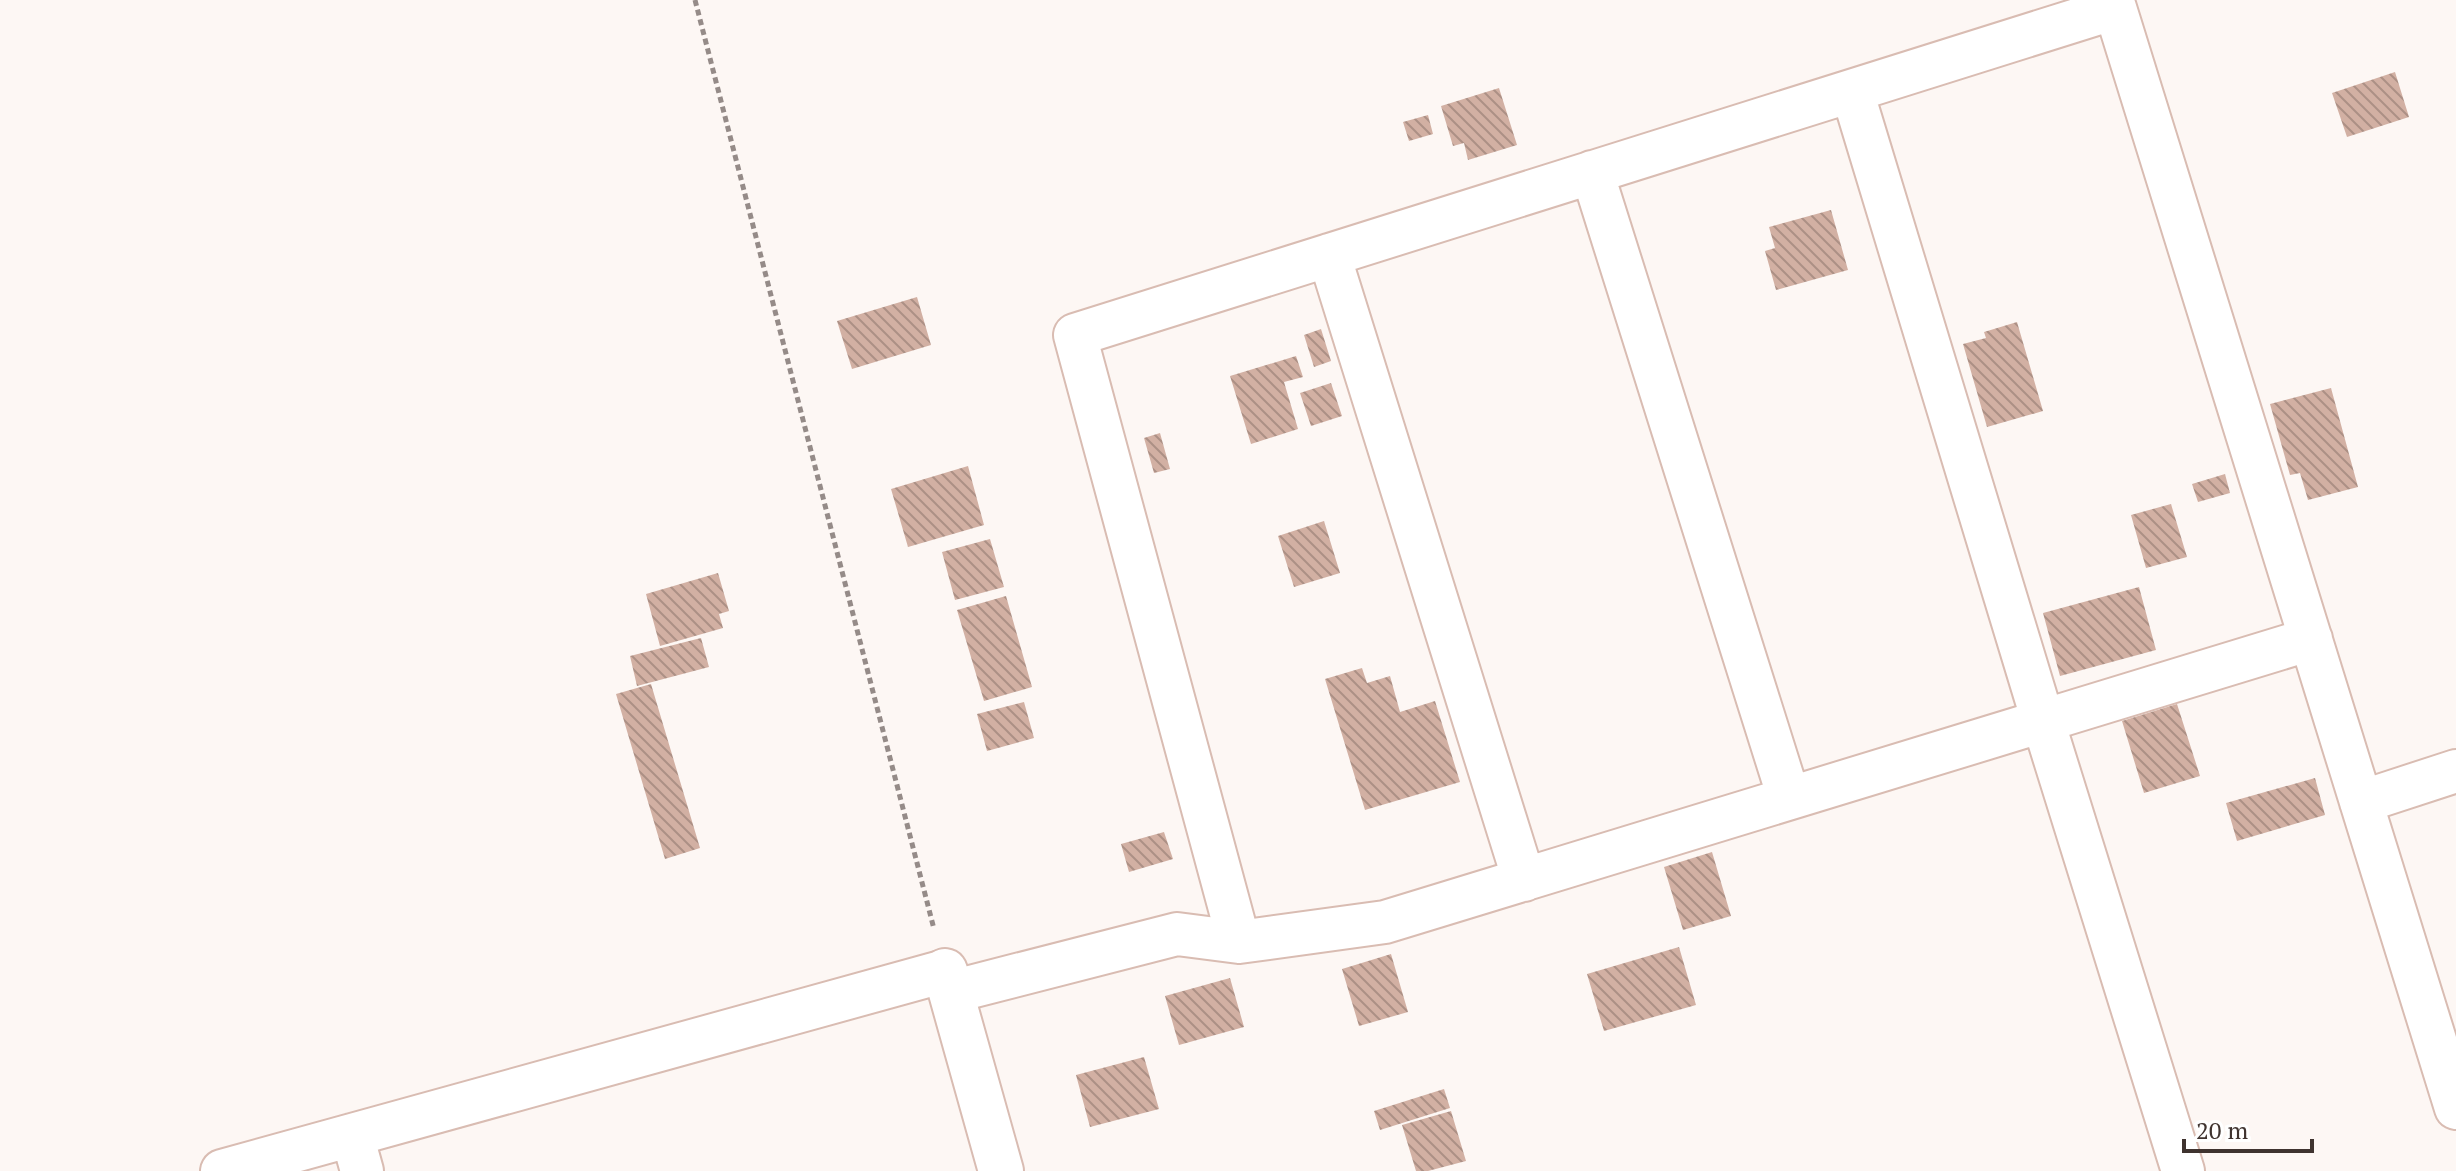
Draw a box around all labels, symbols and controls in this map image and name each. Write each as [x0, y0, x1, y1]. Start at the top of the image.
scale bar [2184, 1103, 2312, 1153]
text: 20 m [2196, 1114, 2248, 1146]

